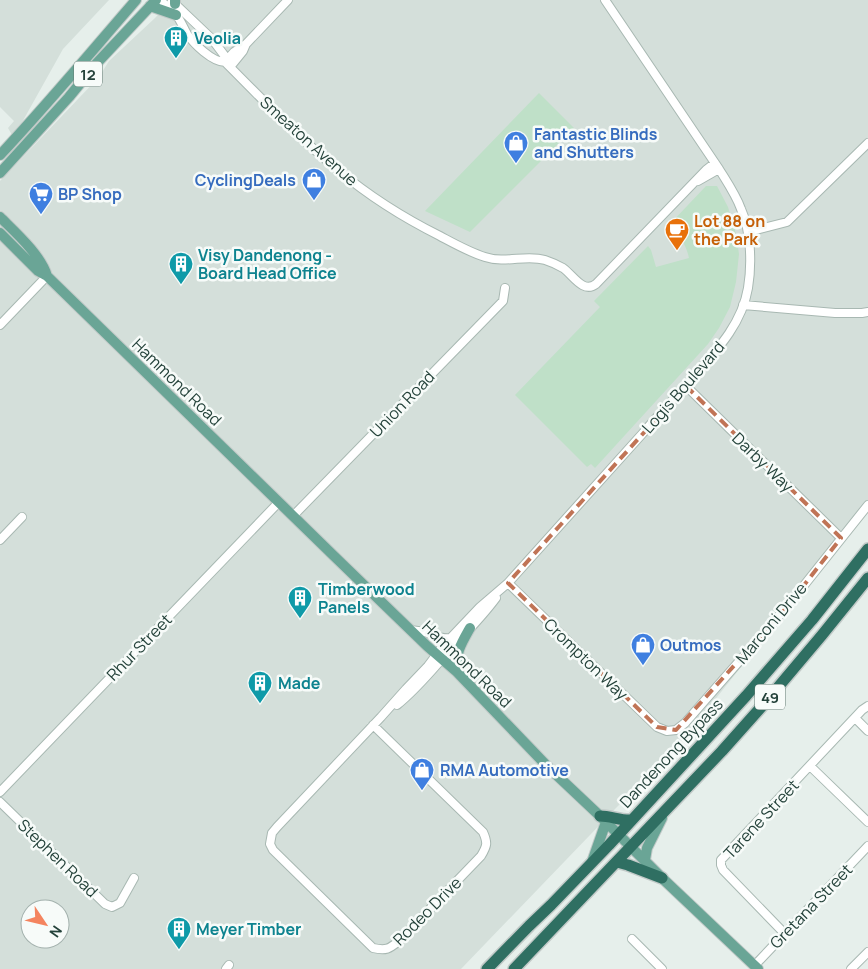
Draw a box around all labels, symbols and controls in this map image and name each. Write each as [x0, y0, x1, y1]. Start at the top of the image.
building icon: Veolia [163, 25, 189, 59]
place label: Veolia [194, 27, 241, 49]
road number: 12 [74, 62, 102, 86]
street label: Smeaton Avenue [255, 91, 363, 191]
place label: Fantastic Blinds and Shutters [534, 123, 658, 163]
shop icon: Fantastic Blinds and Shutters [503, 130, 529, 164]
shop icon: CyclingDeals [301, 167, 327, 201]
place label: CyclingDeals [195, 169, 296, 191]
supermarket icon: BP Shop [28, 181, 54, 215]
place label: BP Shop [58, 183, 122, 205]
place label: Lot 88 on the Park [694, 210, 765, 250]
cafe icon: Lot 88 on the Park [664, 217, 690, 251]
place label: Visy Dandenong - Board Head Office [198, 244, 337, 284]
building icon: Visy Dandenong - Board Head Office [168, 251, 194, 285]
street label: Hammond Road [127, 334, 227, 430]
street label: Logis Boulevard [637, 336, 729, 438]
street label: Union Road [365, 366, 439, 442]
street label: Darby Way [728, 427, 799, 497]
place label: Timberwood Panels [318, 578, 415, 618]
street label: Marconi Drive [730, 578, 812, 668]
building icon: Timberwood Panels [287, 585, 313, 619]
street label: Rhur Street [102, 609, 176, 685]
street label: Crompton Way [539, 613, 633, 705]
street label: Hammond Road [417, 616, 517, 712]
shop icon: Outmos [630, 632, 656, 666]
place label: Outmos [660, 634, 722, 656]
building icon: Made [247, 670, 273, 704]
place label: Made [278, 672, 321, 694]
road number: 49 [755, 684, 785, 710]
street label: Dandenong Bypass [614, 694, 728, 812]
shop icon: RMA Automotive [409, 757, 435, 791]
place label: RMA Automotive [440, 759, 569, 781]
street label: Tarene Street [719, 775, 803, 863]
street label: Stephen Road [13, 814, 103, 902]
street label: Gretana Street [765, 859, 857, 953]
street label: Rodeo Drive [388, 872, 466, 950]
north arrow [20, 899, 70, 949]
building icon: Meyer Timber [166, 916, 192, 950]
place label: Meyer Timber [196, 918, 301, 940]
text: N [45, 922, 67, 941]

